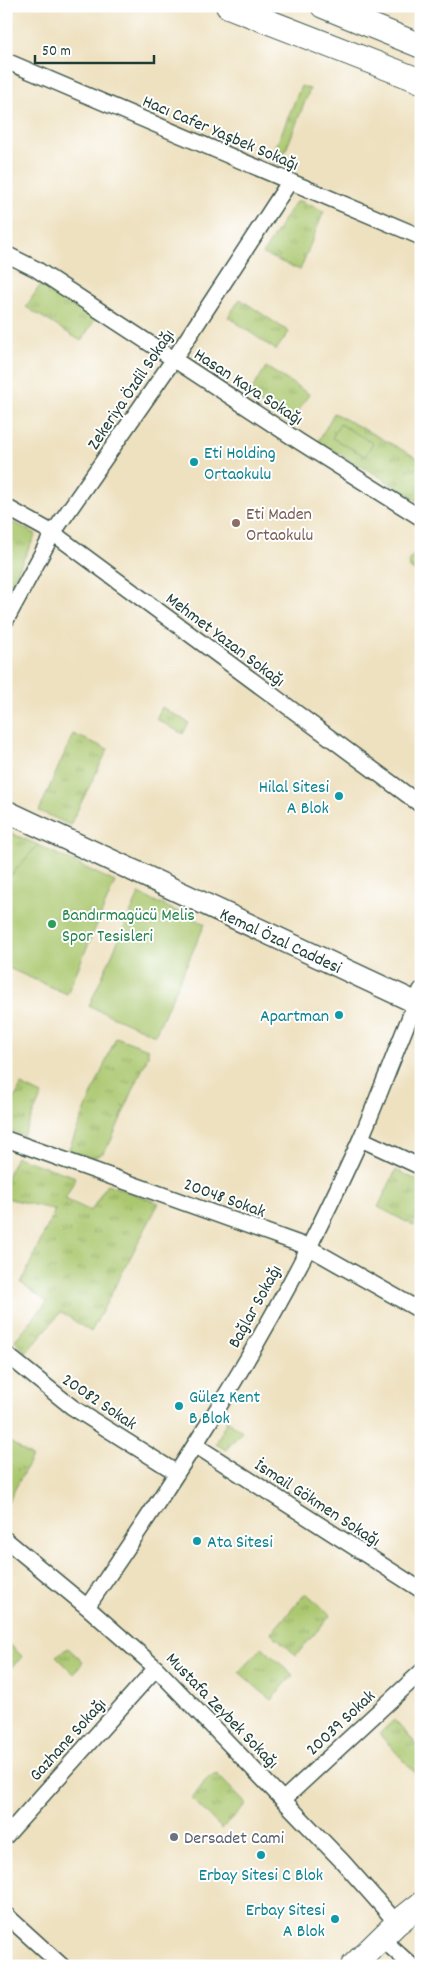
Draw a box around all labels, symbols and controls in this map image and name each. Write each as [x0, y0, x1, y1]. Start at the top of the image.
scale bar [35, 32, 154, 64]
text: 50 m [42, 41, 71, 63]
street label: Hacı Cafer Yaşbek Sokağı [138, 90, 302, 179]
street label: Zekeriya Özdil Sokağı [82, 325, 182, 456]
street label: Hasan Kaya Sokağı [188, 343, 307, 433]
place label: Eti Holding Ortaokulu [204, 442, 276, 488]
marker: Eti Holding Ortaokulu [188, 456, 200, 468]
place label: Eti Maden Ortaokulu [246, 503, 313, 549]
marker: Eti Maden Ortaokulu [230, 517, 242, 529]
street label: Mehmet Yazan Sokağı [160, 588, 289, 694]
place label: Hilal Sitesi A Blok [259, 776, 329, 822]
marker: Hilal Sitesi A Blok [333, 790, 345, 802]
street label: Kemal Özal Caddesi [215, 903, 345, 981]
place label: Bandırmagücü Melis Spor Tesisleri [62, 904, 195, 950]
marker: Bandırmagücü Melis Spor Tesisleri [46, 918, 58, 930]
place label: Apartman [260, 1005, 329, 1030]
marker: Apartman [333, 1009, 345, 1021]
street label: 20048 Sokak [180, 1173, 269, 1226]
street label: Bağlar Sokağı [223, 1261, 289, 1353]
street label: 20082 Sokak [56, 1369, 141, 1437]
place label: Gülez Kent B Blok [189, 1386, 261, 1432]
marker: Gülez Kent B Blok [173, 1400, 185, 1412]
street label: İsmail Gökmen Sokağı [249, 1454, 384, 1554]
place label: Ata Sitesi [207, 1531, 273, 1556]
marker: Ata Sitesi [191, 1535, 203, 1547]
street label: Mustafa Zeybek Sokağı [159, 1648, 283, 1776]
street label: 20039 Sokak [301, 1685, 382, 1763]
street label: Gazhane Sokağı [25, 1694, 113, 1788]
place label: Dersadet Cami [184, 1827, 284, 1852]
marker: Dersadet Cami [168, 1831, 180, 1843]
marker: Erbay Sitesi C Blok [255, 1849, 267, 1861]
place label: Erbay Sitesi C Blok [199, 1864, 323, 1889]
place label: Erbay Sitesi A Blok [246, 1899, 325, 1945]
marker: Erbay Sitesi A Blok [329, 1913, 341, 1925]

